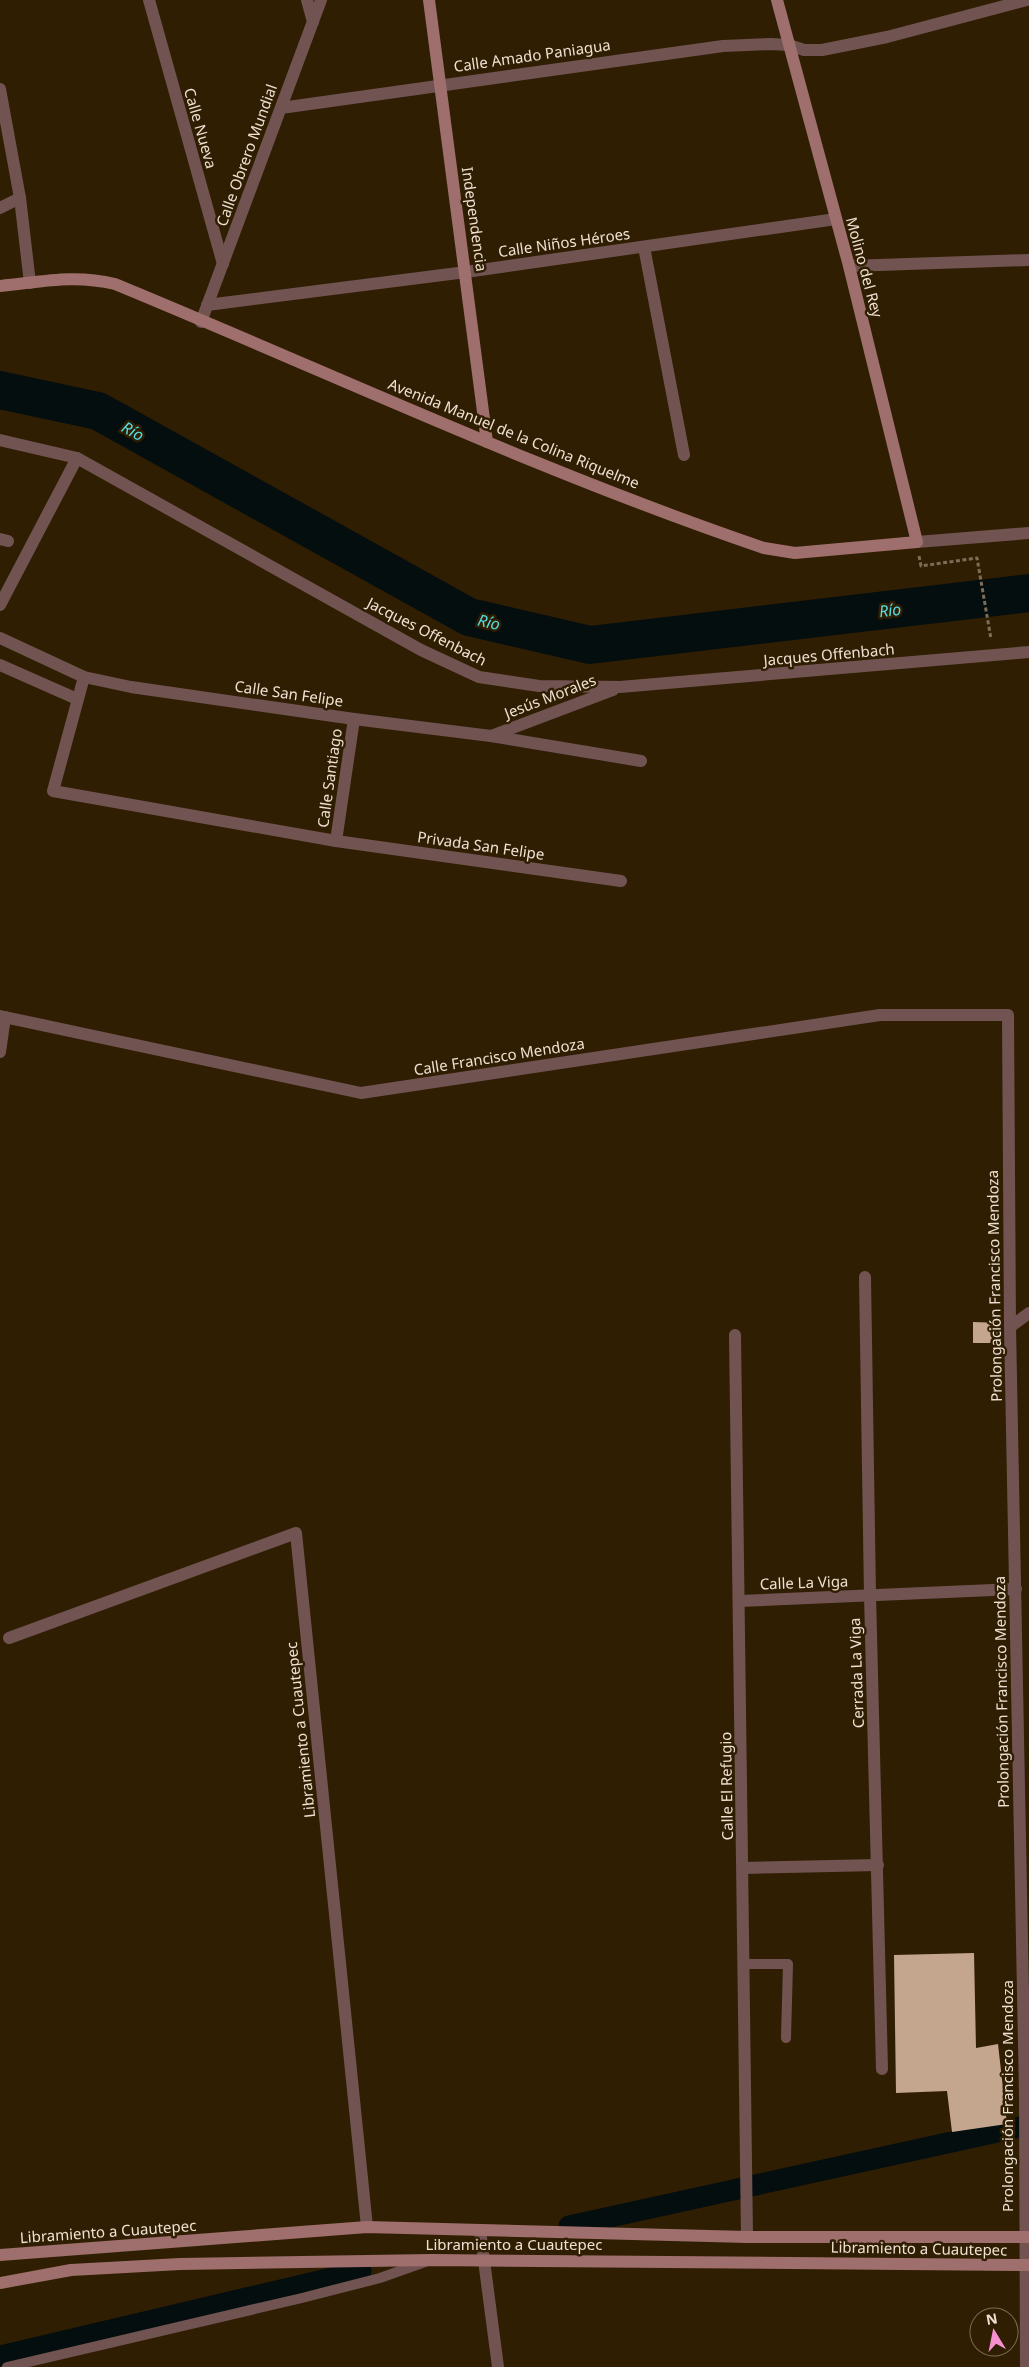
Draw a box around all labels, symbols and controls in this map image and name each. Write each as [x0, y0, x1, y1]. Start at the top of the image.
street label: Calle Amado Paniagua [452, 34, 612, 76]
street label: Calle Obrero Mundial [211, 81, 281, 229]
street label: Calle Nueva [180, 85, 222, 171]
street label: Independencia [458, 165, 492, 273]
street label: Molino del Rey [842, 215, 888, 320]
street label: Calle Niños Héroes [497, 223, 631, 261]
street label: Avenida Manuel de la Colina Riquelme [385, 373, 643, 493]
water label: Río [118, 416, 148, 446]
street label: Jacques Offenbach [362, 591, 490, 670]
water label: Río [878, 598, 902, 622]
water label: Río [476, 609, 502, 635]
street label: Jacques Offenbach [761, 638, 895, 670]
street label: Jesús Morales [499, 669, 599, 723]
street label: Calle San Felipe [233, 675, 345, 711]
street label: Calle Santiago [312, 727, 346, 829]
street label: Privada San Felipe [416, 826, 546, 864]
street label: Calle Francisco Mendoza [412, 1033, 586, 1079]
street label: Prolongación Francisco Mendoza [982, 1170, 1006, 1402]
street label: Calle La Viga [759, 1570, 849, 1594]
street label: Prolongación Francisco Mendoza [989, 1576, 1013, 1808]
street label: Cerrada La Viga [844, 1617, 868, 1729]
street label: Libramiento a Cuautepec [281, 1641, 319, 1819]
street label: Calle El Refugio [715, 1732, 737, 1840]
street label: Prolongación Francisco Mendoza [997, 1980, 1017, 2212]
street label: Libramiento a Cuautepec [19, 2215, 197, 2247]
street label: Libramiento a Cuautepec [426, 2234, 602, 2254]
street label: Libramiento a Cuautepec [830, 2236, 1008, 2260]
north arrow [969, 2307, 1019, 2357]
text: N [984, 2308, 999, 2329]

